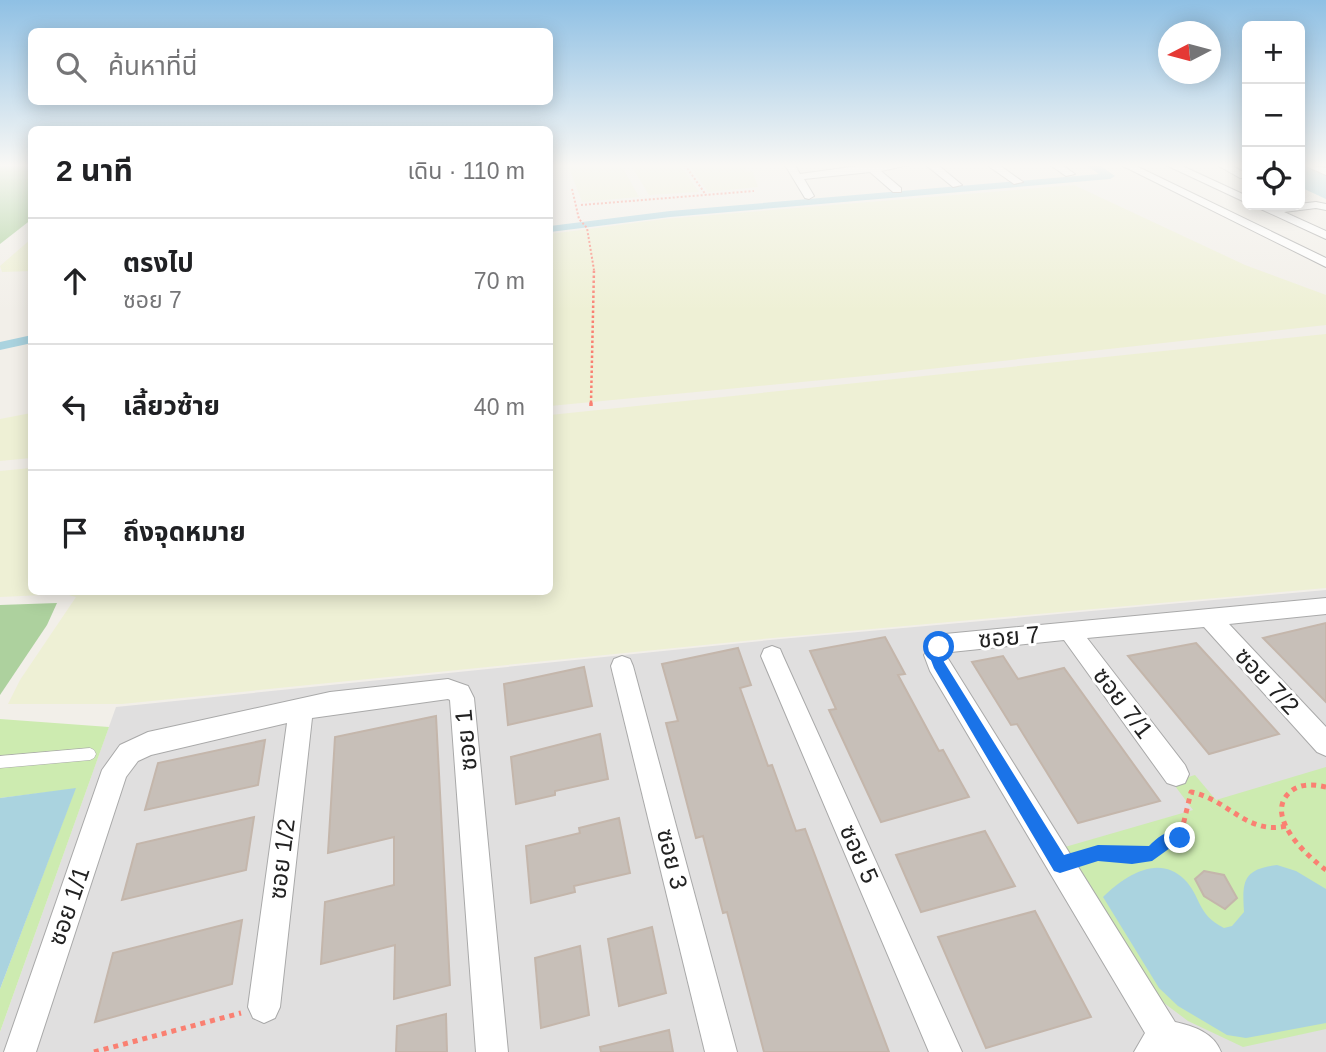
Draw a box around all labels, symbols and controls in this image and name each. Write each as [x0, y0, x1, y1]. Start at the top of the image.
north arrow [1158, 21, 1221, 84]
map controls [1242, 21, 1305, 210]
button: + [1242, 21, 1305, 84]
search box [28, 28, 553, 105]
icon: search [52, 48, 90, 86]
text: ค้นหาที่นี่ [108, 51, 198, 81]
button: − [1242, 84, 1305, 147]
button: locate [1242, 147, 1305, 210]
text: 2 นาที [56, 154, 133, 187]
text: เดิน · 110 m [408, 158, 525, 184]
text: ตรงไป [123, 248, 194, 278]
icon: ahead [56, 262, 94, 300]
text: 70 m [474, 268, 525, 294]
text: ซอย 7 [123, 287, 182, 313]
icon: left [56, 388, 94, 426]
text: เลี้ยวซ้าย [123, 391, 220, 421]
text: 40 m [474, 394, 525, 420]
icon: arrive [56, 514, 94, 552]
text: ถึงจุดหมาย [123, 517, 246, 547]
street label: ซอย 7 [977, 620, 1041, 653]
route start [923, 631, 954, 662]
street label: ซอย 7/2 [1230, 642, 1305, 720]
street label: ซอย 7/1 [1088, 662, 1159, 743]
street label: ซอย 1 [449, 708, 482, 772]
street label: ซอย 1/2 [263, 817, 300, 901]
street label: ซอย 5 [835, 820, 884, 887]
route end [1164, 822, 1195, 853]
street label: ซอย 3 [652, 826, 693, 892]
street label: ซอย 1/1 [43, 863, 95, 949]

